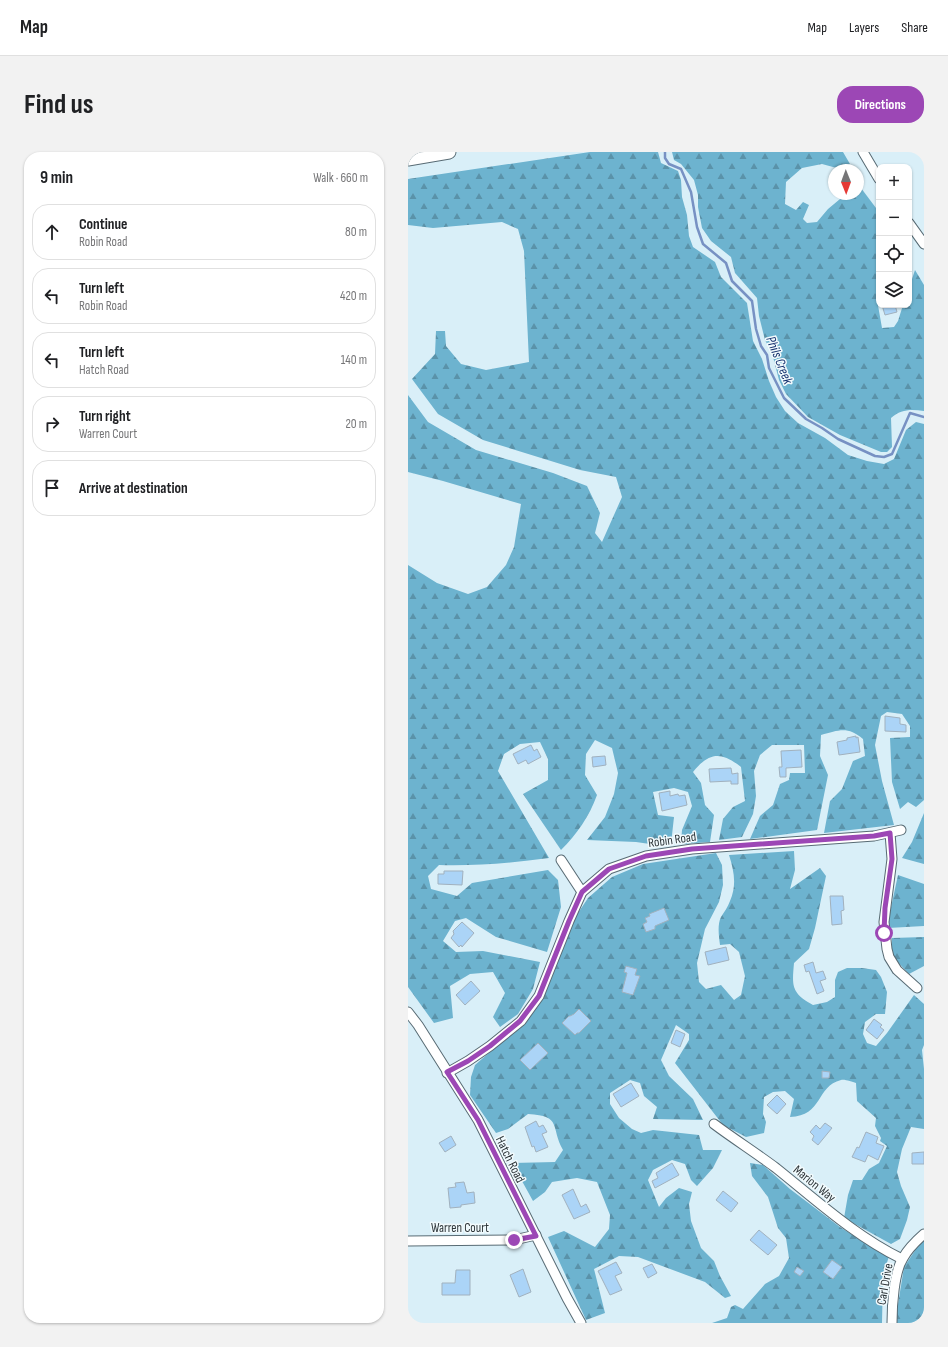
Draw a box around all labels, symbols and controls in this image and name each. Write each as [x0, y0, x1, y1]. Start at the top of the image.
text: Map [20, 16, 48, 39]
text: Map [807, 19, 827, 36]
text: Layers [849, 19, 879, 36]
text: Share [901, 19, 928, 36]
button: Directions [837, 86, 924, 123]
text: Find us [24, 88, 93, 121]
north arrow [828, 164, 864, 200]
map controls [876, 164, 912, 308]
button: + [876, 164, 912, 200]
text: 9 min [40, 168, 73, 188]
text: Walk · 660 m [313, 170, 368, 186]
button: − [876, 200, 912, 236]
text: Continue [79, 215, 128, 234]
icon: ahead [41, 221, 63, 243]
text: 80 m [345, 224, 367, 240]
text: Robin Road [79, 234, 127, 250]
button: locate [876, 236, 912, 272]
button: layers [876, 272, 912, 308]
text: Turn left [79, 279, 124, 298]
icon: left [41, 285, 63, 307]
text: 420 m [340, 288, 367, 304]
text: Robin Road [79, 298, 127, 314]
water label: Phils Creek [762, 334, 797, 387]
text: Turn left [79, 343, 124, 362]
icon: left [41, 349, 63, 371]
text: 140 m [341, 352, 367, 368]
text: Hatch Road [79, 362, 129, 378]
text: Turn right [79, 407, 131, 426]
icon: right [41, 413, 63, 435]
text: 20 m [345, 416, 367, 432]
text: Warren Court [79, 426, 137, 442]
icon: arrive [41, 477, 63, 499]
text: Arrive at destination [79, 479, 188, 498]
street label: Robin Road [647, 829, 697, 851]
route start [875, 924, 893, 942]
street label: Hatch Road [492, 1133, 528, 1185]
street label: Marion Way [790, 1162, 839, 1206]
street label: Warren Court [431, 1220, 489, 1236]
route end [505, 1231, 523, 1249]
street label: Carl Drive [873, 1262, 897, 1306]

